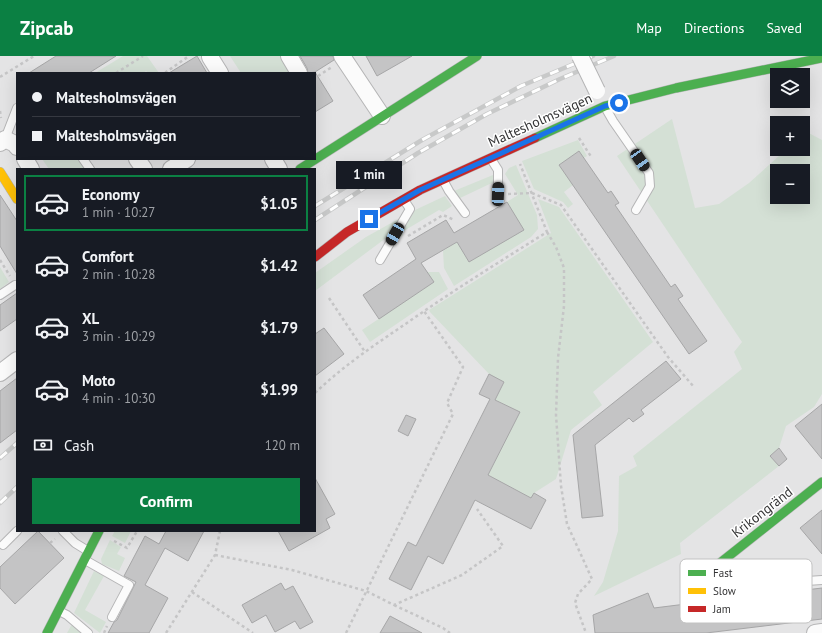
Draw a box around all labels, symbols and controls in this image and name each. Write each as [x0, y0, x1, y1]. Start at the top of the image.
text: Zipcab [20, 16, 73, 40]
text: Map [636, 19, 662, 37]
text: Directions [684, 19, 744, 37]
text: Saved [766, 19, 802, 37]
map controls [770, 68, 810, 204]
button: layers [770, 68, 810, 108]
text: Maltesholmsvägen [56, 88, 176, 107]
street label: Maltesholmsvägen [485, 89, 595, 151]
route start [610, 94, 628, 112]
button: + [770, 116, 810, 156]
text: Maltesholmsvägen [56, 126, 176, 145]
car [628, 147, 652, 173]
callout: 1 min [336, 161, 402, 189]
button: − [770, 164, 810, 204]
text: 1 min [353, 166, 385, 183]
car [492, 182, 504, 206]
icon: car [34, 185, 70, 221]
text: Economy [82, 185, 140, 204]
text: $1.05 [260, 194, 298, 213]
text: 1 min · 10:27 [82, 204, 155, 221]
route end [360, 210, 378, 228]
car [384, 221, 406, 247]
icon: car [34, 247, 70, 283]
text: Comfort [82, 247, 134, 266]
text: $1.42 [260, 256, 298, 275]
text: 2 min · 10:28 [82, 266, 155, 283]
icon: car [34, 309, 70, 345]
text: XL [82, 309, 99, 328]
text: $1.79 [260, 318, 298, 337]
text: 3 min · 10:29 [82, 328, 155, 345]
icon: car [34, 371, 70, 407]
text: Moto [82, 371, 115, 390]
text: $1.99 [260, 380, 298, 399]
text: 4 min · 10:30 [82, 390, 155, 407]
icon: cash [32, 434, 54, 456]
text: Cash [64, 436, 94, 455]
text: 120 m [265, 437, 300, 454]
button: Confirm [32, 478, 300, 524]
street label: Krikongränd [728, 483, 796, 541]
legend [680, 559, 812, 623]
text: Fast [713, 566, 733, 580]
text: Slow [713, 584, 736, 598]
text: Jam [712, 602, 731, 616]

